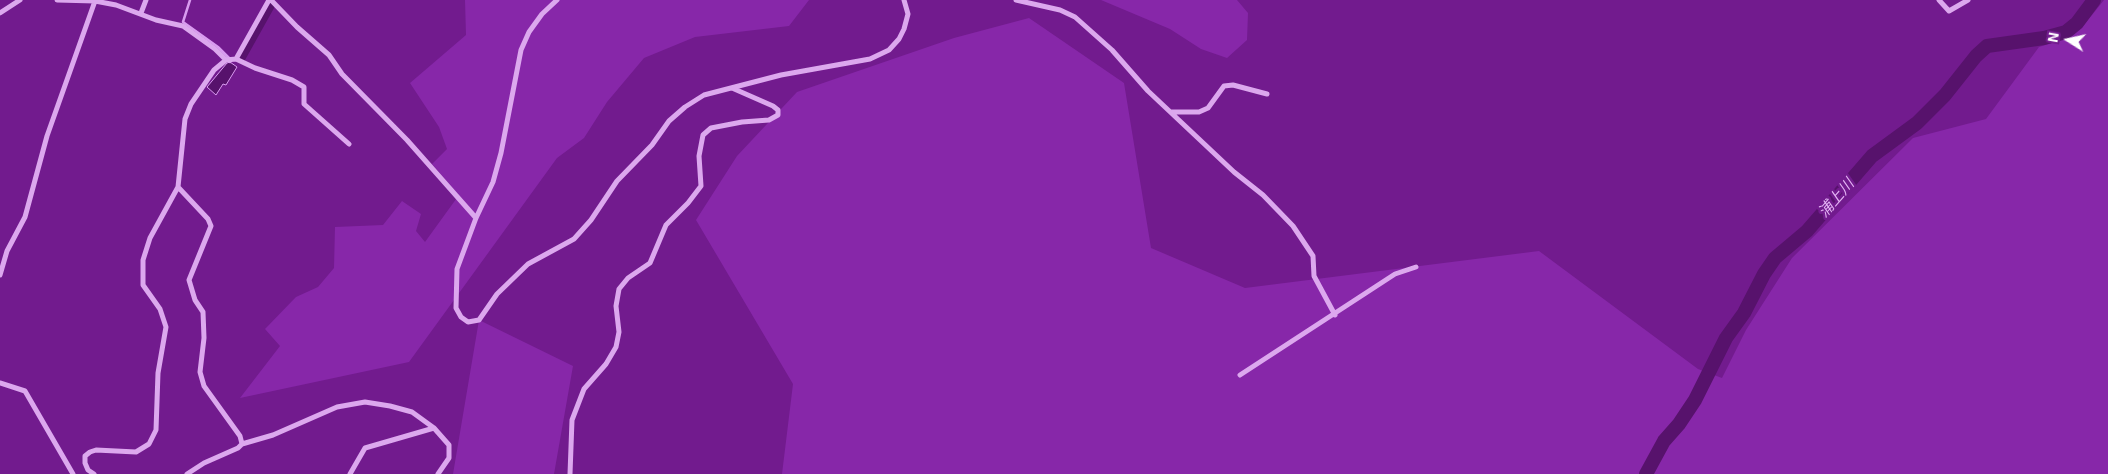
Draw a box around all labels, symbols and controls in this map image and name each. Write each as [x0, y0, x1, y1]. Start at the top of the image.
north arrow [2043, 15, 2093, 65]
text: N [2043, 31, 2062, 44]
water label: 浦上川 [1814, 175, 1858, 221]

